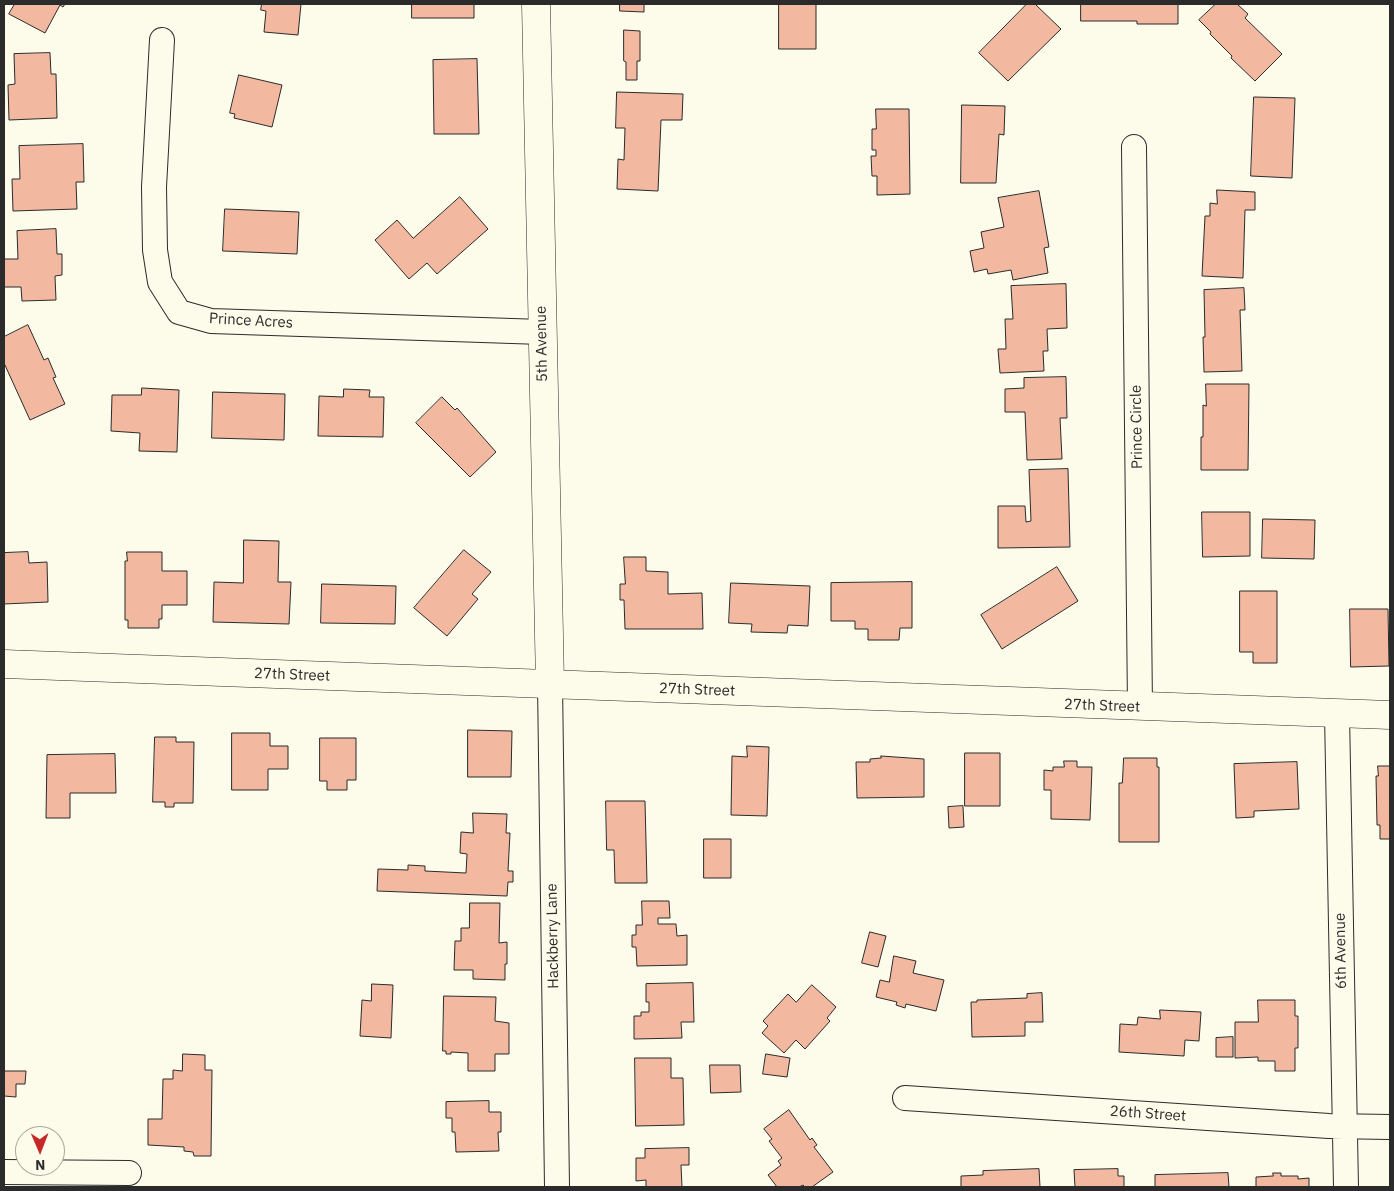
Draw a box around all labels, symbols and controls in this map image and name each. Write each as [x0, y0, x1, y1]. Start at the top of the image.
street label: 5th Avenue [532, 306, 552, 382]
street label: Prince Acres [209, 310, 293, 332]
street label: Prince Circle [1127, 385, 1147, 469]
street label: 27th Street [253, 665, 331, 685]
street label: 27th Street [658, 680, 736, 700]
street label: 27th Street [1063, 696, 1141, 716]
street label: Hackberry Lane [543, 883, 563, 989]
street label: 6th Avenue [1331, 913, 1351, 989]
street label: 26th Street [1109, 1102, 1187, 1126]
north arrow [15, 1126, 65, 1176]
text: N [35, 1156, 45, 1174]

